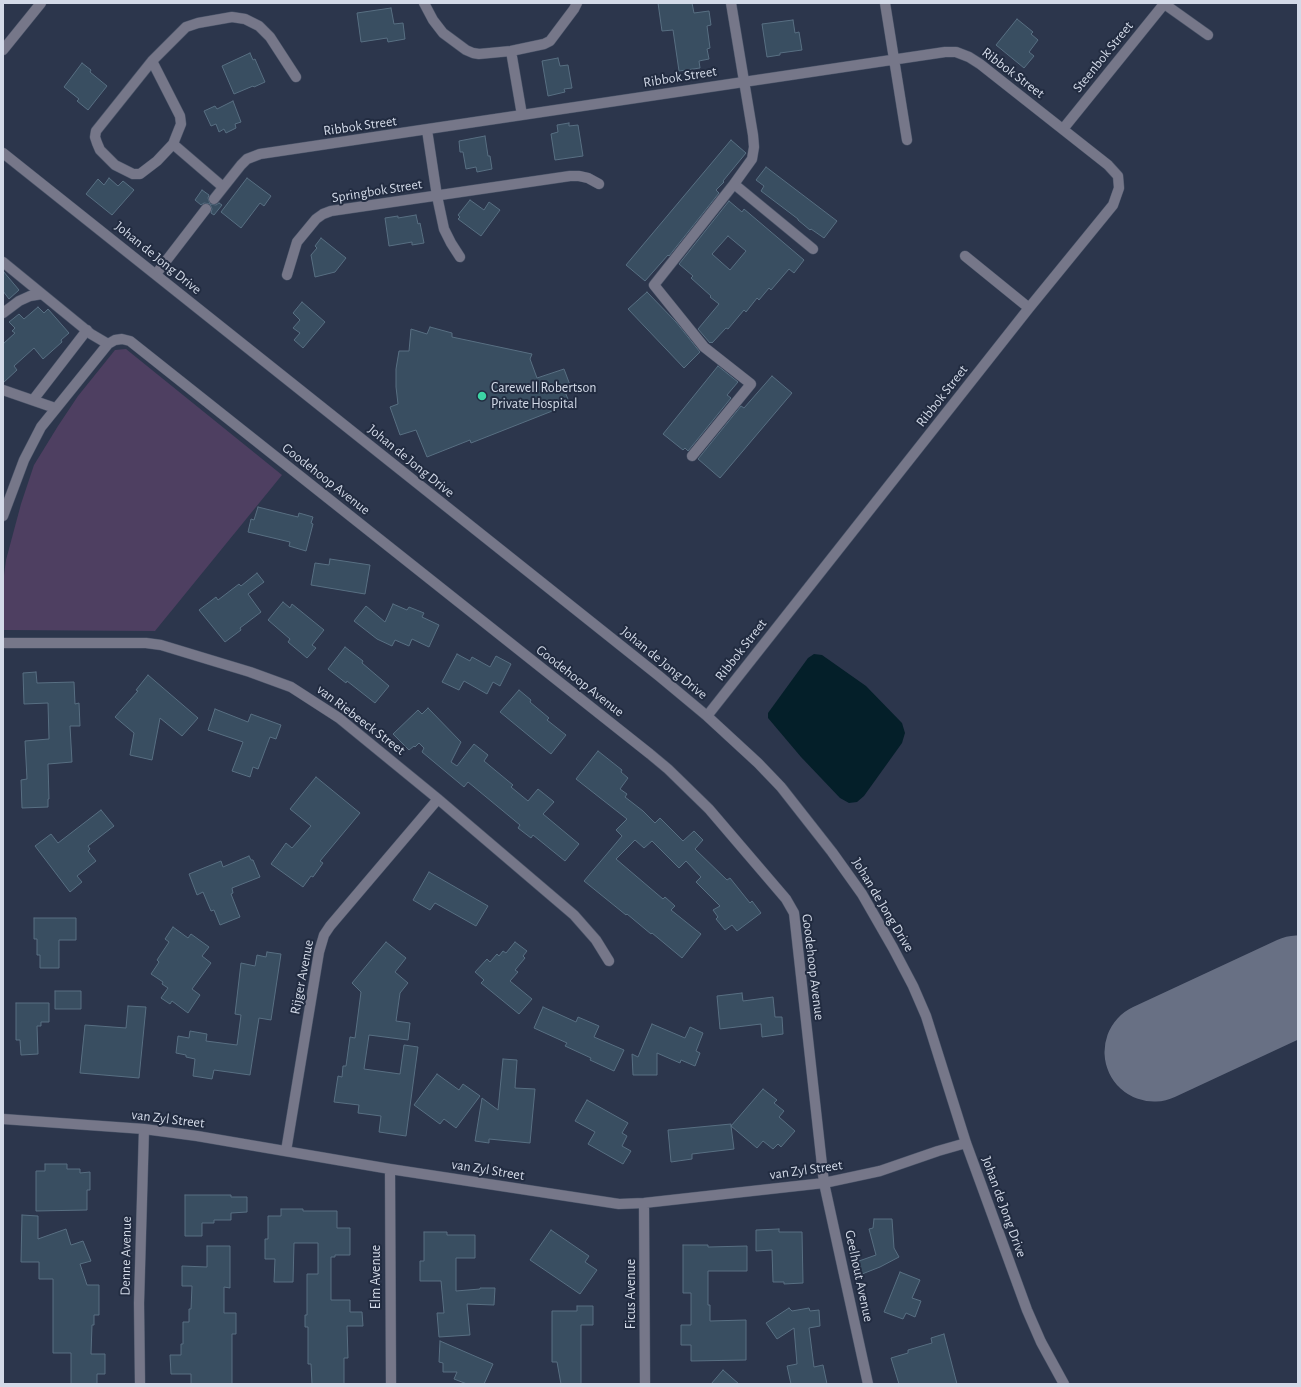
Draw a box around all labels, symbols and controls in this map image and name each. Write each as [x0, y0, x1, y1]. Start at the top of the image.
street label: Steenbok Street [1069, 18, 1137, 96]
street label: Ribbok Street [978, 44, 1048, 102]
street label: Ribbok Street [642, 63, 718, 91]
street label: Ribbok Street [322, 113, 398, 139]
street label: Springbok Street [331, 176, 423, 206]
street label: Johan de Jong Drive [111, 218, 205, 298]
street label: Ribbok Street [913, 362, 971, 430]
place label: Carewell Robertson Private Hospital [491, 380, 596, 412]
marker: Carewell Robertson Private Hospital [476, 390, 488, 402]
street label: Johan de Jong Drive [364, 421, 458, 501]
street label: Goodehoop Avenue [279, 439, 373, 519]
street label: Ribbok Street [712, 616, 770, 684]
street label: Johan de Jong Drive [617, 623, 711, 703]
street label: Goodehoop Avenue [533, 641, 627, 721]
street label: van Riebeeck Street [313, 681, 409, 759]
street label: Johan de Jong Drive [848, 855, 918, 955]
street label: Goodehoop Avenue [798, 913, 828, 1021]
street label: Rijger Avenue [287, 938, 317, 1016]
street label: van Zyl Street [131, 1106, 205, 1132]
street label: Johan de Jong Drive [978, 1154, 1030, 1260]
street label: van Zyl Street [450, 1156, 526, 1184]
street label: van Zyl Street [769, 1157, 843, 1183]
street label: Denne Avenue [117, 1216, 135, 1296]
street label: Geelhout Avenue [841, 1229, 877, 1323]
street label: Elm Avenue [368, 1245, 384, 1309]
street label: Ficus Avenue [623, 1259, 639, 1329]

